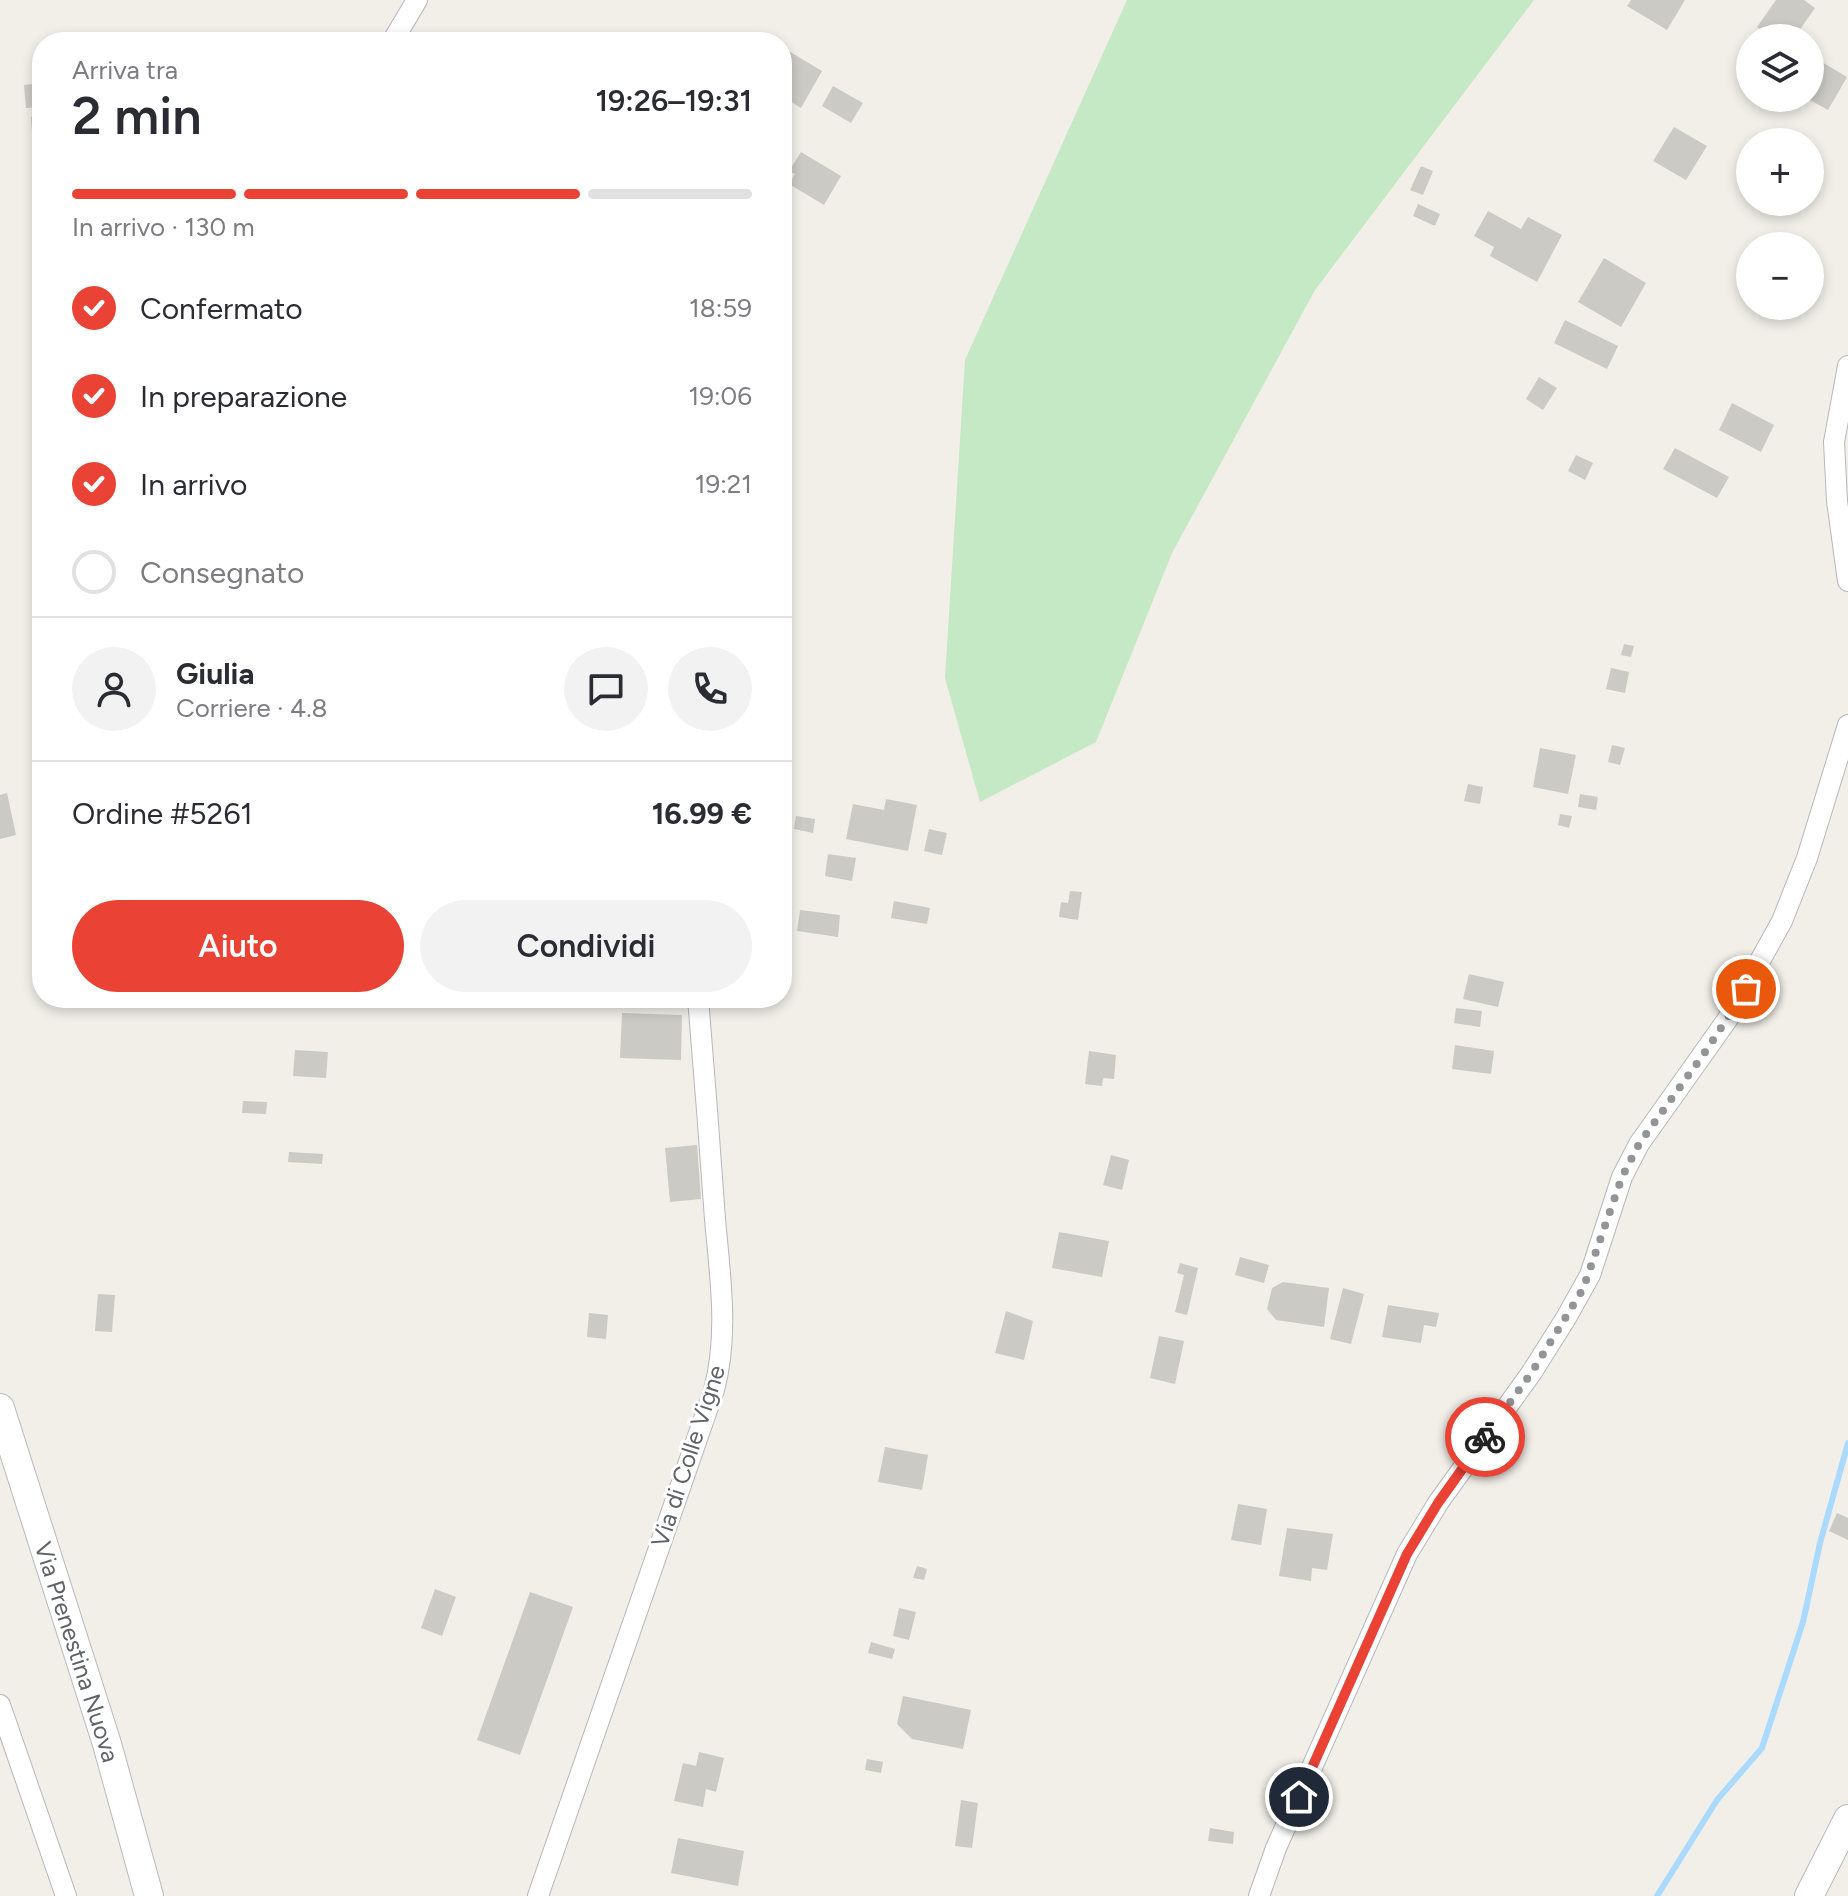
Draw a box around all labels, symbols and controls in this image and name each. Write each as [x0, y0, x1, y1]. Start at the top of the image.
map controls [1736, 24, 1824, 320]
button: layers [1736, 24, 1824, 112]
text: Arriva tra [72, 54, 178, 86]
text: 19:26–19:31 [596, 82, 752, 119]
text: 2 min [72, 85, 201, 147]
button: + [1736, 128, 1824, 216]
text: In arrivo · 130 m [72, 211, 255, 243]
button: − [1736, 232, 1824, 320]
icon: check [72, 286, 116, 330]
text: Confermato [140, 290, 303, 327]
text: 18:59 [689, 292, 752, 324]
icon: check [72, 374, 116, 418]
text: In preparazione [140, 378, 347, 415]
text: 19:06 [689, 380, 752, 412]
icon: check [72, 462, 116, 506]
text: In arrivo [140, 466, 247, 503]
text: 19:21 [695, 468, 752, 500]
text: Consegnato [140, 554, 304, 591]
button: person [72, 647, 156, 731]
button: chat [564, 647, 648, 731]
button: phone [668, 647, 752, 731]
text: Giulia [176, 655, 254, 692]
text: Corriere · 4.8 [176, 692, 328, 724]
text: Ordine #5261 [72, 795, 253, 832]
text: 16.99 € [652, 795, 752, 832]
button: Aiuto [72, 900, 404, 992]
button: Condividi [420, 900, 752, 992]
pin [1712, 955, 1780, 1023]
icon: bag [1724, 967, 1768, 1011]
street label: Via di Colle Vigne [645, 1361, 731, 1551]
courier [1445, 1397, 1525, 1477]
icon: bike [1463, 1415, 1507, 1459]
street label: Via Prenestina Nuova [29, 1538, 126, 1765]
pin [1265, 1763, 1333, 1831]
icon: home [1277, 1775, 1321, 1819]

